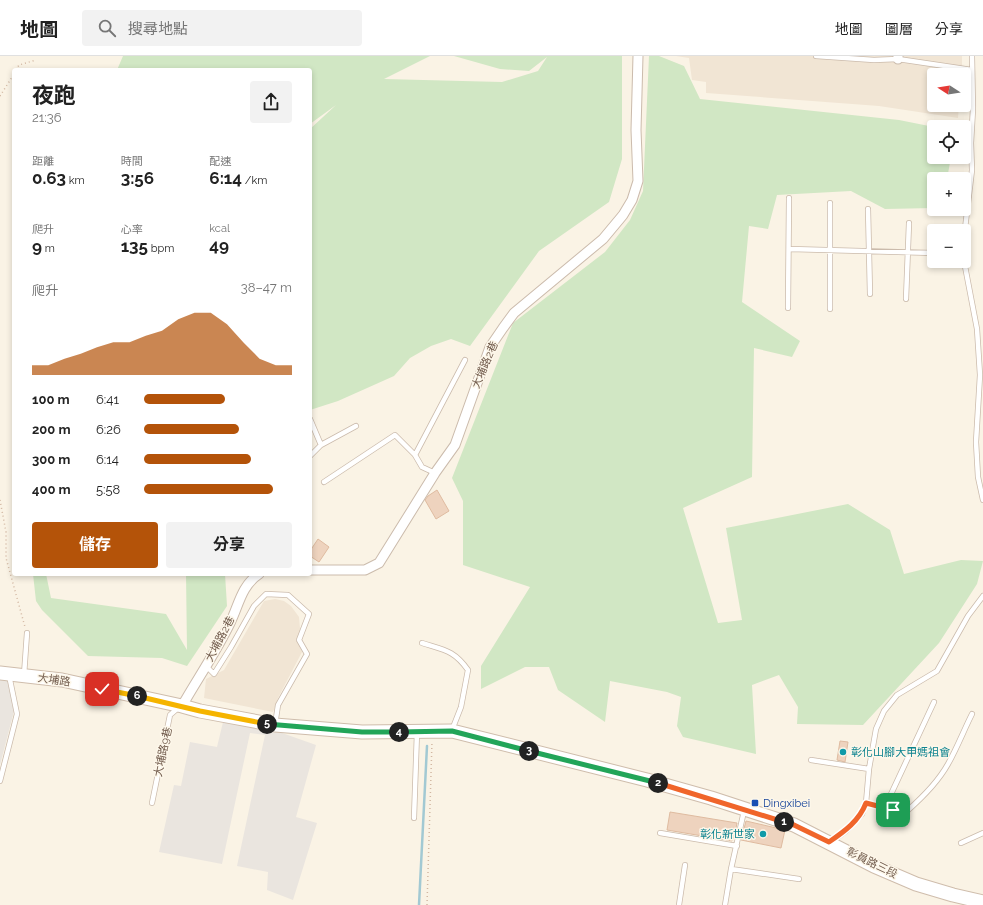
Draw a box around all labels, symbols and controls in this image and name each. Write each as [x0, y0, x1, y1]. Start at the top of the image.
search box [82, 10, 362, 46]
icon: search [96, 17, 118, 39]
text: 地圖 [20, 18, 58, 40]
text: 搜尋地點 [128, 20, 188, 38]
text: 地圖 [835, 21, 863, 37]
text: 圖層 [885, 21, 913, 37]
text: 分享 [935, 21, 963, 37]
north arrow [927, 68, 971, 112]
map controls [927, 68, 971, 268]
button: share [250, 81, 292, 123]
text: 夜跑 [32, 82, 76, 108]
text: 21:36 [32, 110, 62, 125]
button: locate [927, 120, 971, 164]
text: 距離 [32, 155, 54, 168]
text: 時間 [121, 155, 143, 168]
text: 配速 [209, 155, 231, 168]
text: 0.63 [32, 168, 66, 188]
text: 3:56 [121, 168, 154, 188]
text: 6:14 [209, 168, 242, 188]
button: + [927, 172, 971, 216]
text: km [66, 174, 85, 187]
text: /km [242, 174, 267, 187]
text: kcal [209, 222, 230, 235]
text: 爬升 [32, 223, 54, 236]
text: 心率 [121, 223, 143, 236]
button: − [927, 224, 971, 268]
text: 49 [209, 235, 229, 255]
text: 9 [32, 236, 42, 256]
text: 135 [121, 236, 148, 256]
text: m [42, 242, 55, 255]
text: bpm [148, 242, 174, 255]
text: 38–47 m [241, 280, 292, 295]
text: 爬升 [32, 283, 58, 298]
street label: 大埔路2巷 [469, 340, 501, 390]
text: 100 m [32, 392, 70, 407]
text: 6:41 [96, 392, 119, 407]
text: 200 m [32, 422, 71, 437]
text: 6:26 [96, 422, 121, 437]
text: 300 m [32, 452, 70, 467]
text: 6:14 [96, 452, 119, 467]
text: 400 m [32, 482, 71, 497]
text: 5:58 [96, 482, 120, 497]
button: 儲存 [32, 522, 158, 568]
button: 分享 [166, 522, 292, 568]
street label: 大埔路2巷 [203, 614, 237, 664]
street label: 大埔路 [37, 671, 71, 689]
pin [85, 672, 119, 706]
icon: check [91, 678, 113, 700]
pin: 6 [127, 686, 147, 706]
text: 6 [134, 689, 140, 702]
pin: 5 [257, 714, 277, 734]
text: 5 [264, 717, 270, 730]
pin: 4 [389, 722, 409, 742]
text: 4 [396, 725, 402, 738]
street label: 大埔路9巷 [151, 726, 175, 778]
pin: 3 [519, 741, 539, 761]
text: 3 [526, 744, 532, 757]
place label: 彰化山腳大甲媽祖會 [851, 746, 950, 759]
marker: 彰化山腳大甲媽祖會 [838, 747, 848, 757]
pin: 2 [648, 773, 668, 793]
text: 2 [655, 776, 661, 789]
pin [876, 793, 910, 827]
place label: Dingxibei [763, 797, 810, 810]
marker: Dingxibei [750, 798, 760, 808]
icon: arrive [882, 799, 904, 821]
pin: 1 [774, 812, 794, 832]
text: 1 [781, 815, 787, 828]
place label: 彰化新世家 [700, 828, 755, 841]
marker: 彰化新世家 [758, 829, 768, 839]
street label: 彰員路三段 [844, 845, 900, 881]

